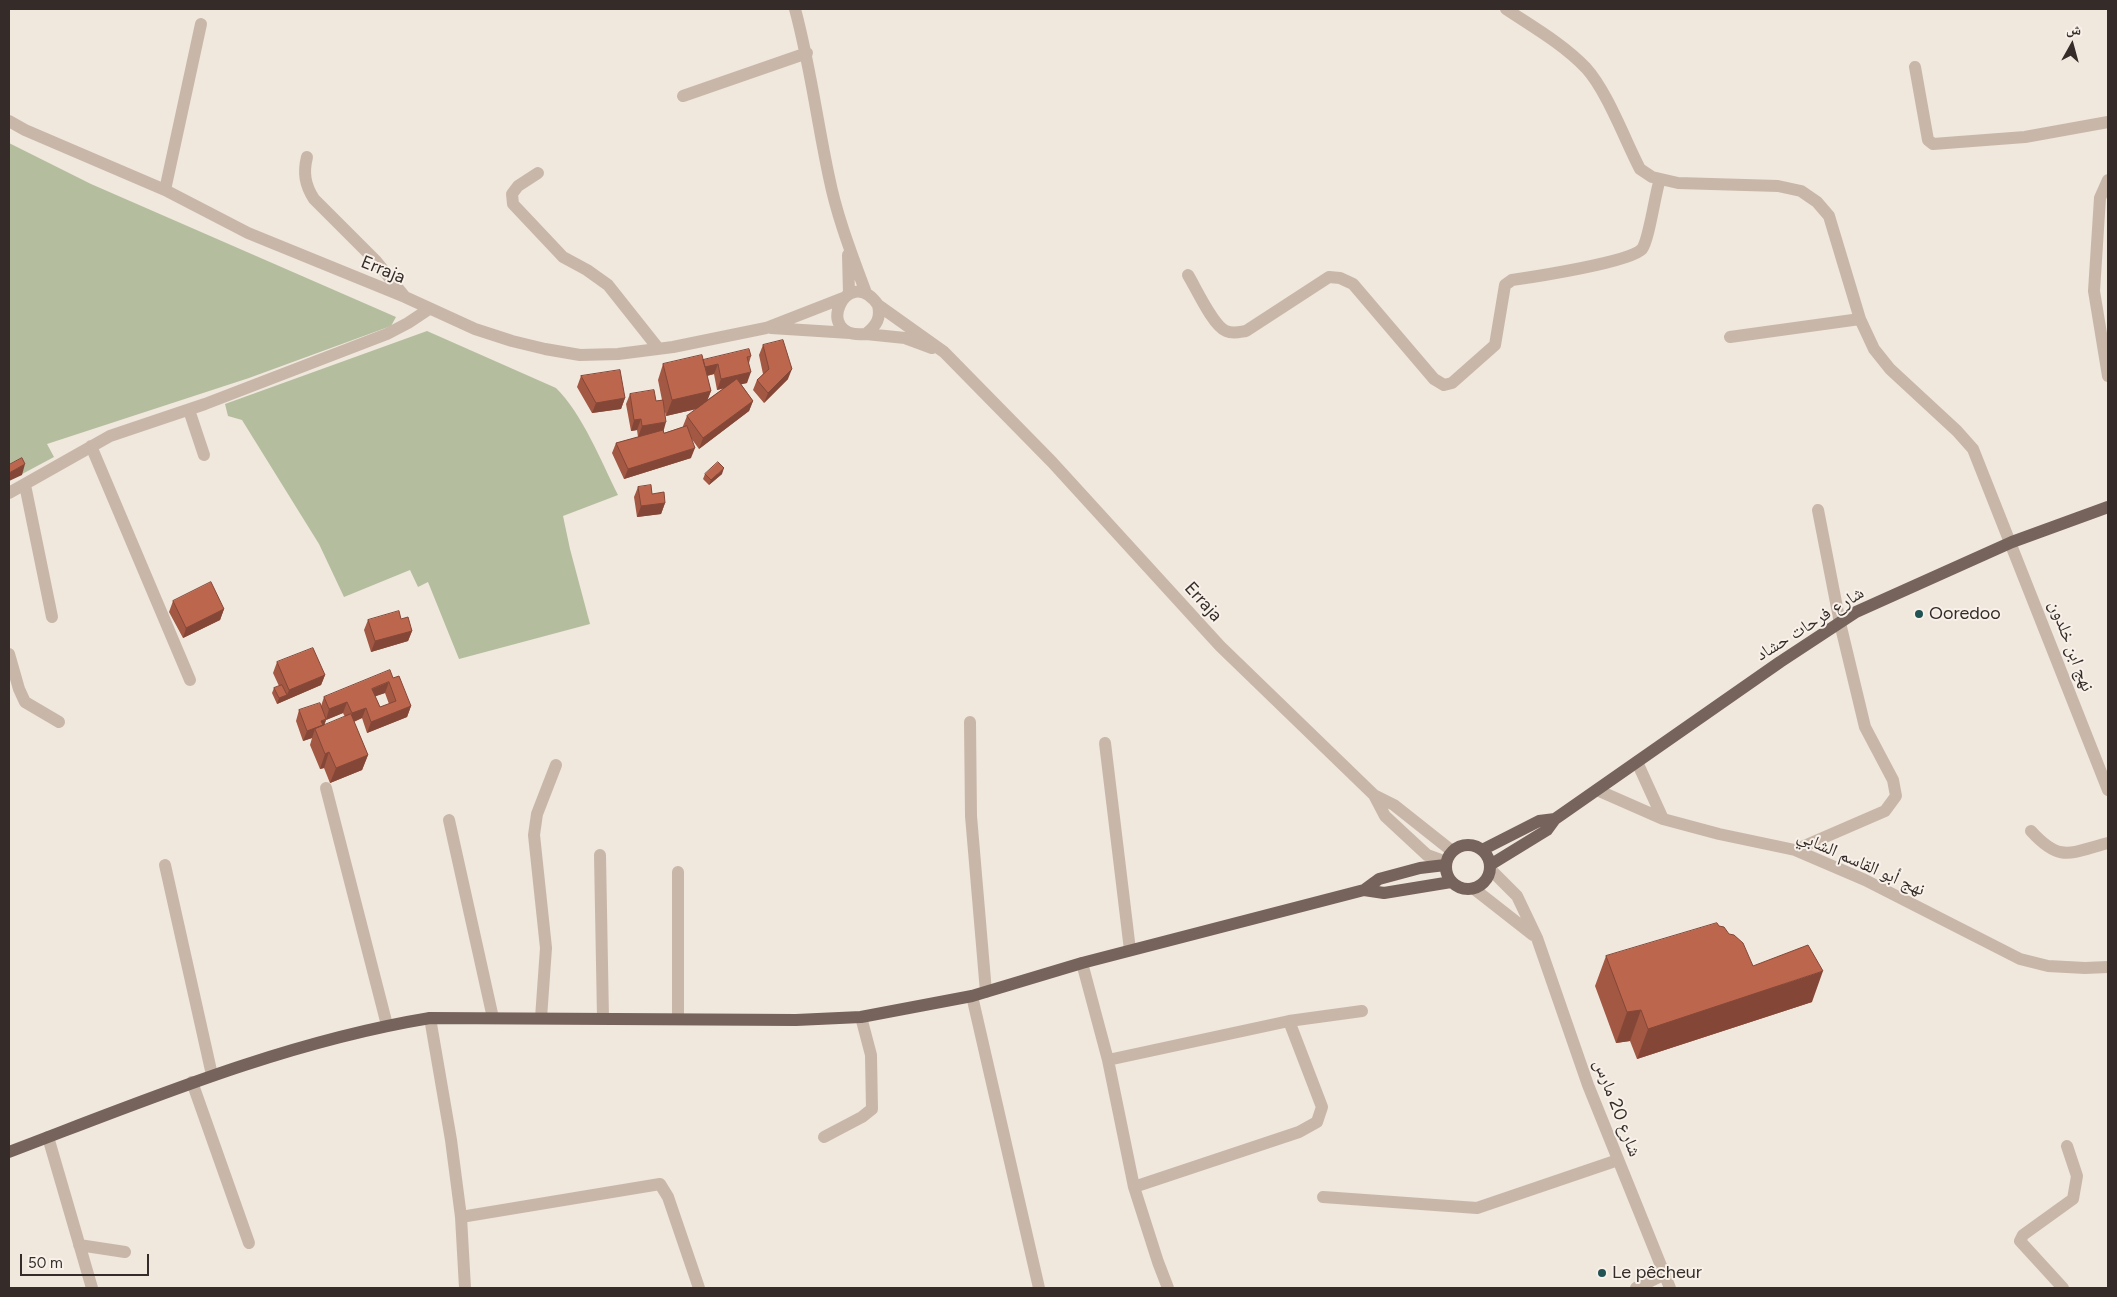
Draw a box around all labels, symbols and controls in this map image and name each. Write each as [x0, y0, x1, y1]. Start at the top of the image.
north arrow [2047, 20, 2097, 70]
text: ش [2065, 20, 2082, 39]
street label: Erraja [358, 251, 408, 289]
street label: Erraja [1180, 578, 1226, 626]
street label: شارع فرحات حشاد [1752, 582, 1868, 666]
street label: نهج ابن خلدون [2044, 597, 2098, 695]
place label: Ooredoo [1929, 603, 2001, 625]
marker: Ooredoo [1913, 608, 1925, 620]
street label: نهج أبو القاسم الشابي [1794, 825, 1928, 901]
street label: شارع 20 مارس [1589, 1056, 1645, 1160]
scale bar [22, 1244, 151, 1276]
text: 50 m [28, 1254, 63, 1272]
place label: Le pêcheur [1612, 1262, 1702, 1284]
marker: Le pêcheur [1596, 1267, 1608, 1279]

